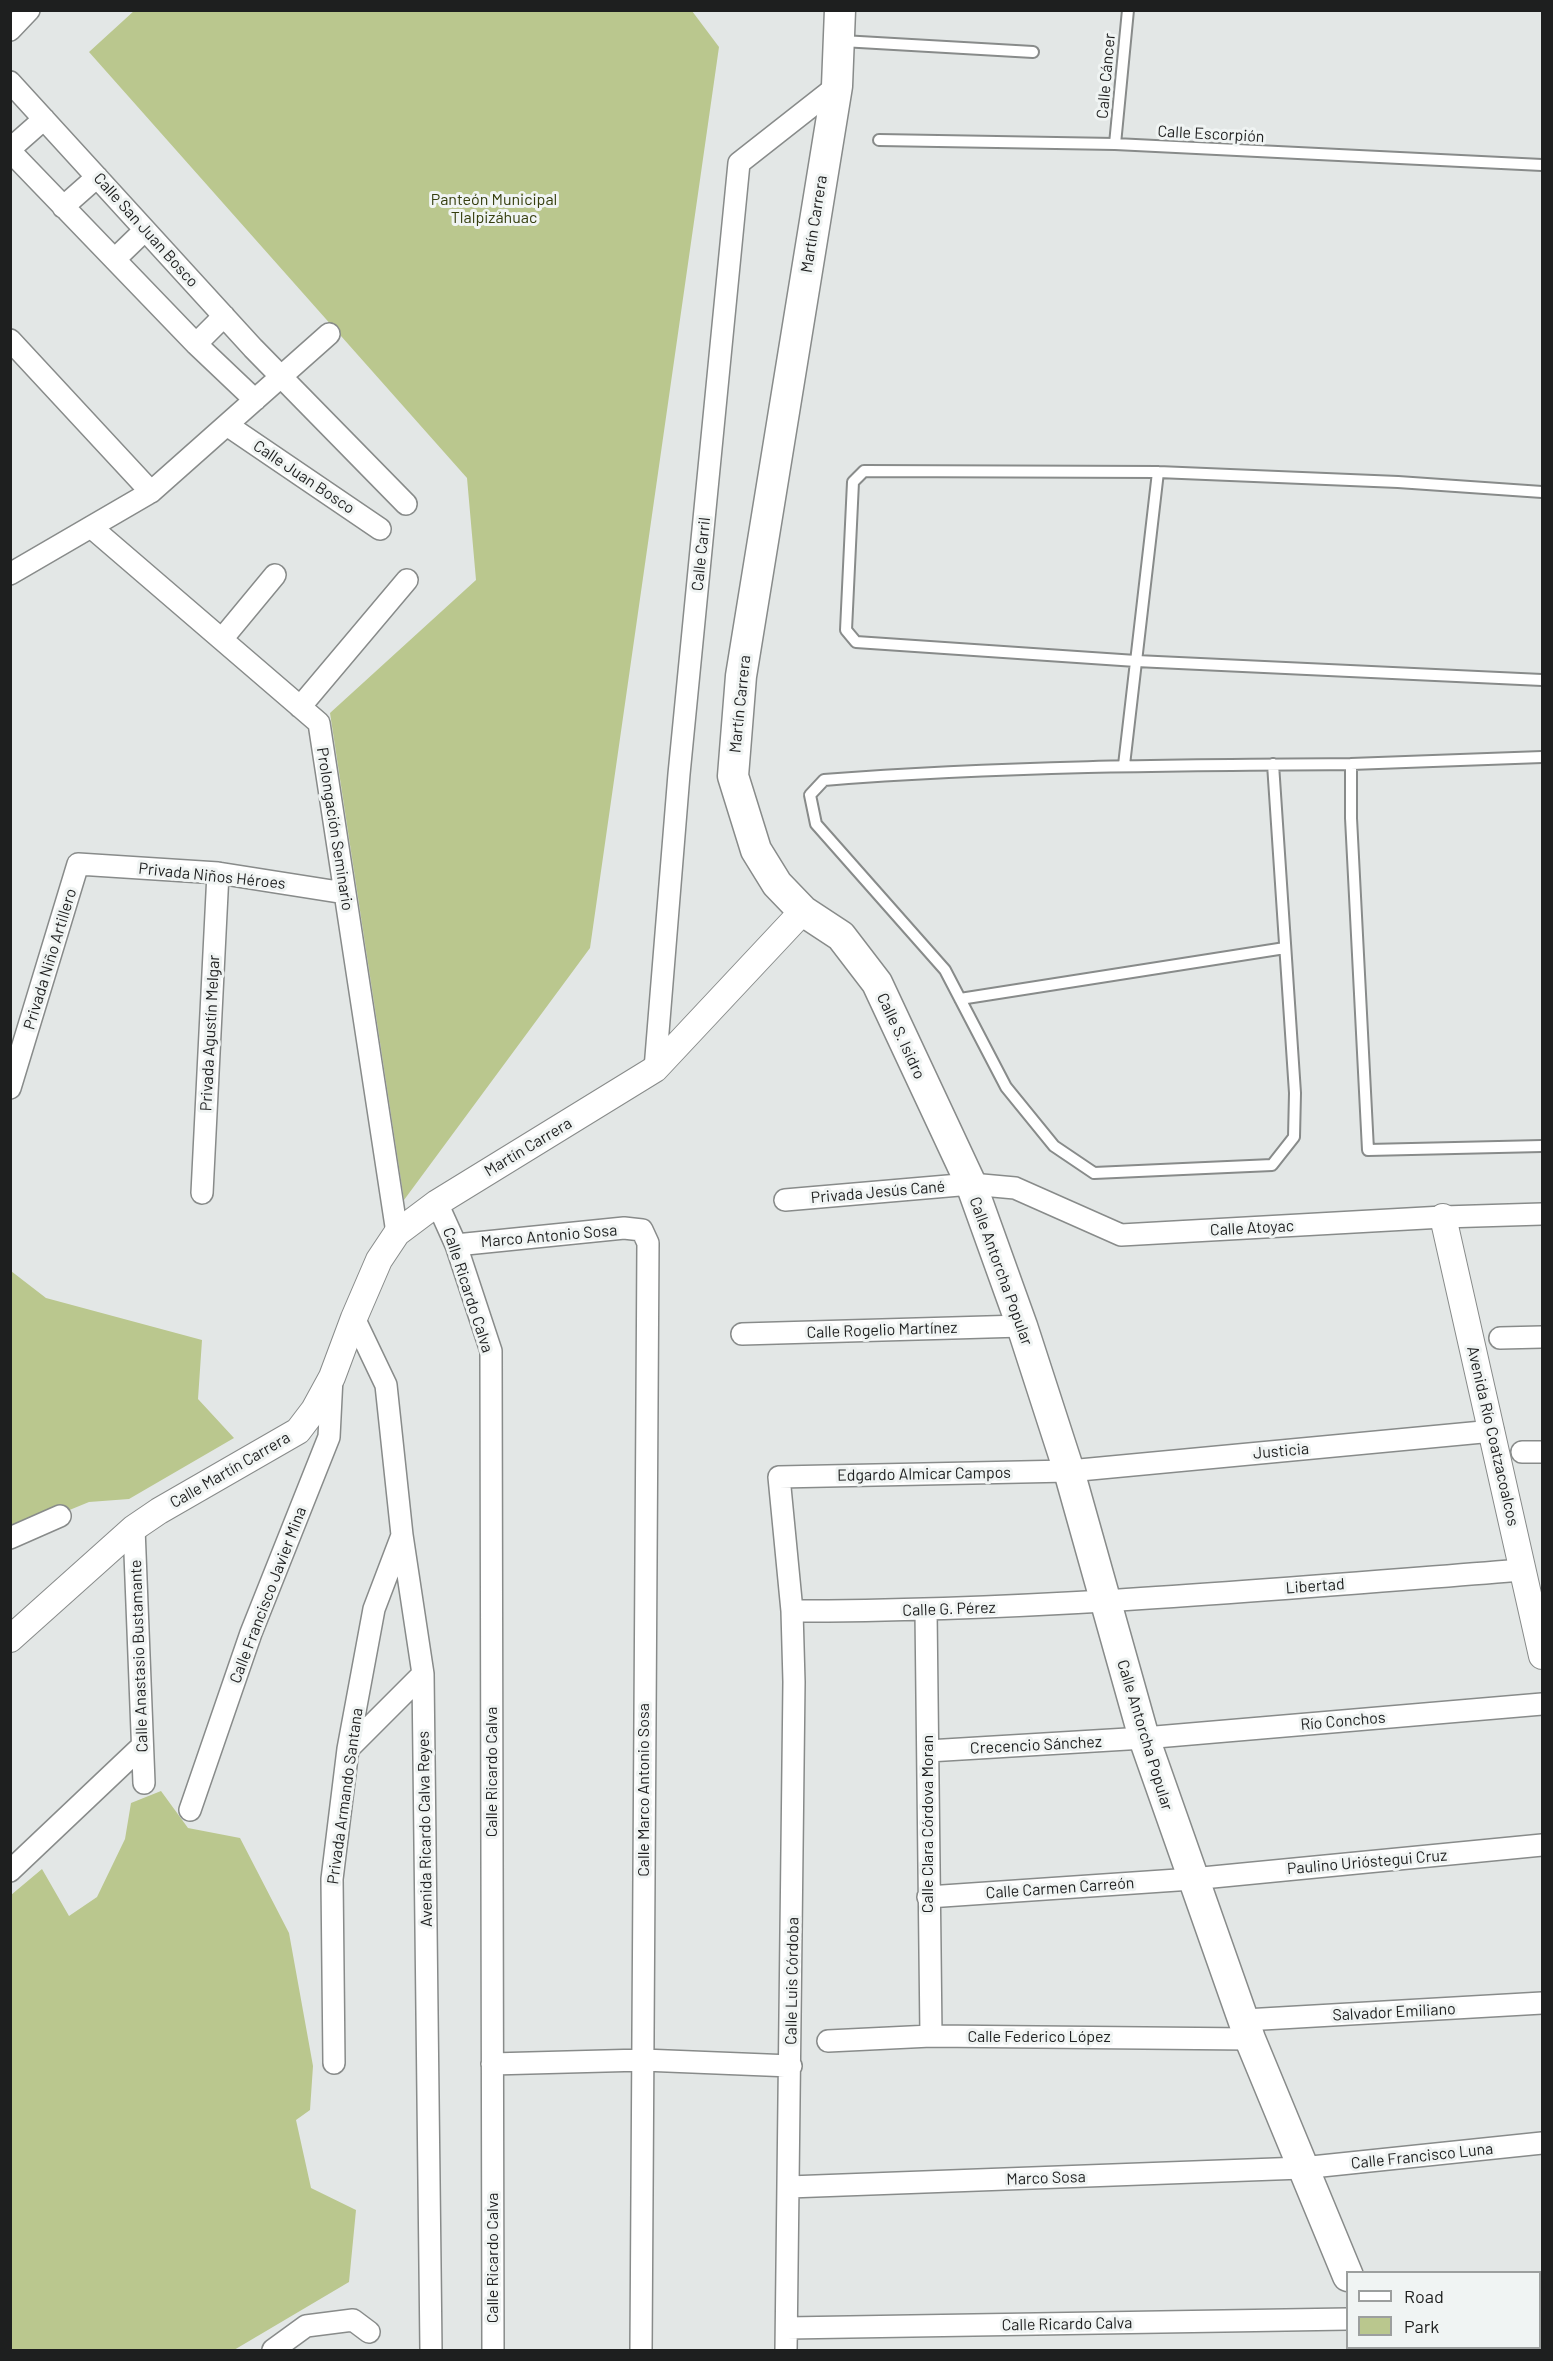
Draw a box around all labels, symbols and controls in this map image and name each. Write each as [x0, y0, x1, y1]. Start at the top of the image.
street label: Calle Cáncer [1093, 32, 1119, 120]
street label: Calle Escorpión [1157, 122, 1265, 146]
street label: Calle San Juan Bosco [90, 169, 202, 291]
street label: Martín Carrera [797, 174, 831, 274]
park label: Panteón Municipal Tlalpizáhuac [431, 190, 557, 228]
street label: Calle Juan Bosco [250, 436, 358, 518]
street label: Calle Carril [688, 516, 714, 592]
street label: Martín Carrera [725, 654, 755, 754]
street label: Prolongación Seminario [313, 746, 357, 912]
street label: Privada Niños Héroes [138, 859, 286, 893]
street label: Privada Niño Artillero [19, 886, 81, 1032]
street label: Privada Agustín Melgar [196, 954, 224, 1112]
street label: Calle S. Isidro [873, 990, 929, 1082]
street label: Martín Carrera [481, 1113, 575, 1181]
street label: Privada Jesús Cané [810, 1177, 946, 1207]
street label: Calle Antorcha Popular [965, 1194, 1037, 1348]
street label: Calle Atoyac [1210, 1216, 1294, 1240]
street label: Marco Antonio Sosa [480, 1220, 618, 1252]
street label: Calle Ricardo Calva [439, 1225, 497, 1355]
street label: Calle Rogelio Martínez [806, 1318, 958, 1342]
street label: Avenida Río Coatzacoalcos [1463, 1344, 1523, 1528]
street label: Calle Martín Carrera [167, 1428, 293, 1512]
street label: Justicia [1252, 1439, 1310, 1463]
street label: Edgardo Almicar Campos [837, 1463, 1011, 1485]
street label: Calle Francisco Javier Mina [225, 1504, 311, 1686]
street label: Calle Anastasio Bustamante [126, 1559, 152, 1753]
street label: Libertad [1285, 1574, 1345, 1598]
street label: Calle G. Pérez [902, 1598, 996, 1620]
street label: Calle Antorcha Popular [1113, 1657, 1177, 1813]
street label: Calle Marco Antonio Sosa [634, 1703, 654, 1877]
street label: Privada Armando Santana [323, 1706, 367, 1886]
street label: Calle Ricardo Calva [482, 1707, 502, 1837]
street label: Río Conchos [1300, 1708, 1386, 1734]
street label: Avenida Ricardo Calva Reyes [414, 1731, 436, 1927]
street label: Crecencio Sánchez [970, 1732, 1102, 1758]
street label: Calle Clara Córdova Moran [918, 1735, 938, 1913]
street label: Paulino Urióstegui Cruz [1286, 1845, 1448, 1879]
street label: Calle Carmen Carreón [985, 1873, 1135, 1903]
street label: Calle Luis Córdoba [781, 1917, 803, 2045]
street label: Salvador Emiliano [1332, 1999, 1456, 2025]
street label: Calle Federico López [967, 2027, 1111, 2047]
street label: Calle Francisco Luna [1350, 2139, 1494, 2173]
street label: Marco Sosa [1006, 2167, 1086, 2189]
street label: Calle Ricardo Calva [483, 2193, 503, 2323]
legend [1346, 2271, 1541, 2349]
text: Road [1404, 2285, 1444, 2307]
street label: Calle Ricardo Calva [1001, 2313, 1133, 2335]
text: Park [1404, 2315, 1439, 2337]

